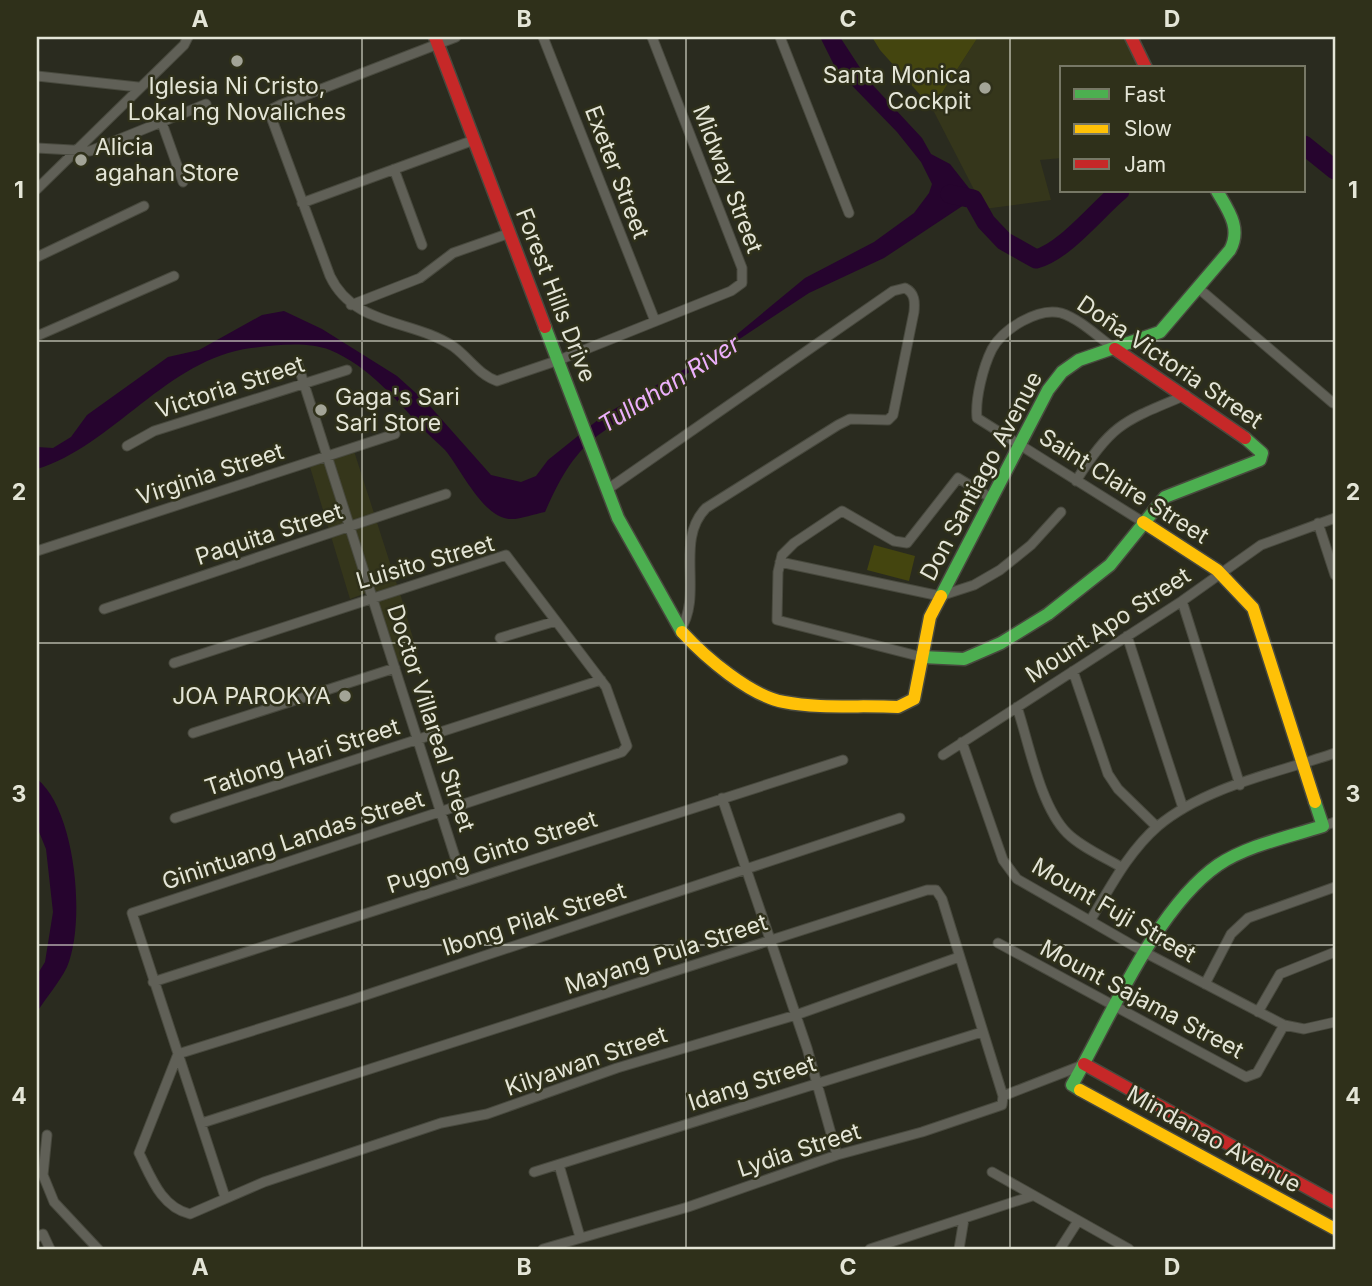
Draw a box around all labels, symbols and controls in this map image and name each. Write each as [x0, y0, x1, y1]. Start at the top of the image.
text: A [191, 5, 209, 33]
text: B [516, 5, 532, 33]
text: C [839, 5, 857, 33]
text: D [1164, 5, 1180, 33]
marker: Iglesia Ni Cristo, Lokal ng Novaliches [229, 53, 245, 69]
place label: Santa Monica Cockpit [823, 61, 971, 115]
legend [1060, 66, 1306, 192]
place label: Iglesia Ni Cristo, Lokal ng Novaliches [128, 72, 346, 126]
marker: Santa Monica Cockpit [977, 80, 993, 96]
text: Fast [1124, 82, 1166, 107]
street label: Midway Street [687, 101, 769, 257]
street label: Exeter Street [579, 102, 655, 243]
text: Slow [1124, 116, 1172, 141]
place label: Alicia agahan Store [95, 133, 239, 187]
marker: Alicia agahan Store [73, 152, 89, 168]
text: Jam [1124, 152, 1166, 177]
text: 1 [14, 176, 24, 204]
text: 1 [1348, 176, 1358, 204]
street label: Forest Hills Drive [510, 204, 602, 386]
street label: Doña Victoria Street [1072, 289, 1269, 435]
water label: Tullahan River [593, 328, 746, 439]
street label: Victoria Street [152, 350, 308, 424]
street label: Don Santiago Avenue [914, 367, 1048, 585]
place label: Gaga's Sari Sari Store [335, 383, 460, 437]
marker: Gaga's Sari Sari Store [313, 402, 329, 418]
street label: Saint Claire Street [1034, 423, 1214, 550]
street label: Virginia Street [133, 437, 287, 511]
text: 2 [12, 478, 26, 506]
text: 2 [1346, 478, 1360, 506]
street label: Paquita Street [192, 497, 346, 571]
street label: Luisito Street [353, 529, 498, 595]
street label: Mount Apo Street [1020, 561, 1196, 689]
street label: Doctor Villareal Street [381, 601, 481, 835]
place label: JOA PAROKYA [172, 682, 331, 710]
marker: JOA PAROKYA [337, 688, 353, 704]
street label: Tatlong Hari Street [201, 712, 403, 802]
text: 3 [12, 780, 26, 808]
text: 3 [1346, 780, 1360, 808]
street label: Ginintuang Landas Street [159, 784, 428, 896]
street label: Pugong Ginto Street [383, 805, 601, 899]
street label: Mount Fuji Street [1027, 852, 1201, 969]
street label: Ibong Pilak Street [439, 876, 630, 962]
street label: Mayang Pula Street [561, 908, 771, 1000]
street label: Mount Sajama Street [1036, 934, 1249, 1065]
street label: Kilyawan Street [501, 1020, 671, 1102]
street label: Idang Street [685, 1049, 820, 1117]
street label: Mindanao Avenue [1122, 1080, 1306, 1198]
text: 4 [11, 1082, 27, 1110]
text: 4 [1345, 1082, 1361, 1110]
street label: Lydia Street [734, 1117, 865, 1183]
text: A [191, 1253, 209, 1281]
text: B [516, 1253, 532, 1281]
text: C [839, 1253, 857, 1281]
text: D [1164, 1253, 1180, 1281]

